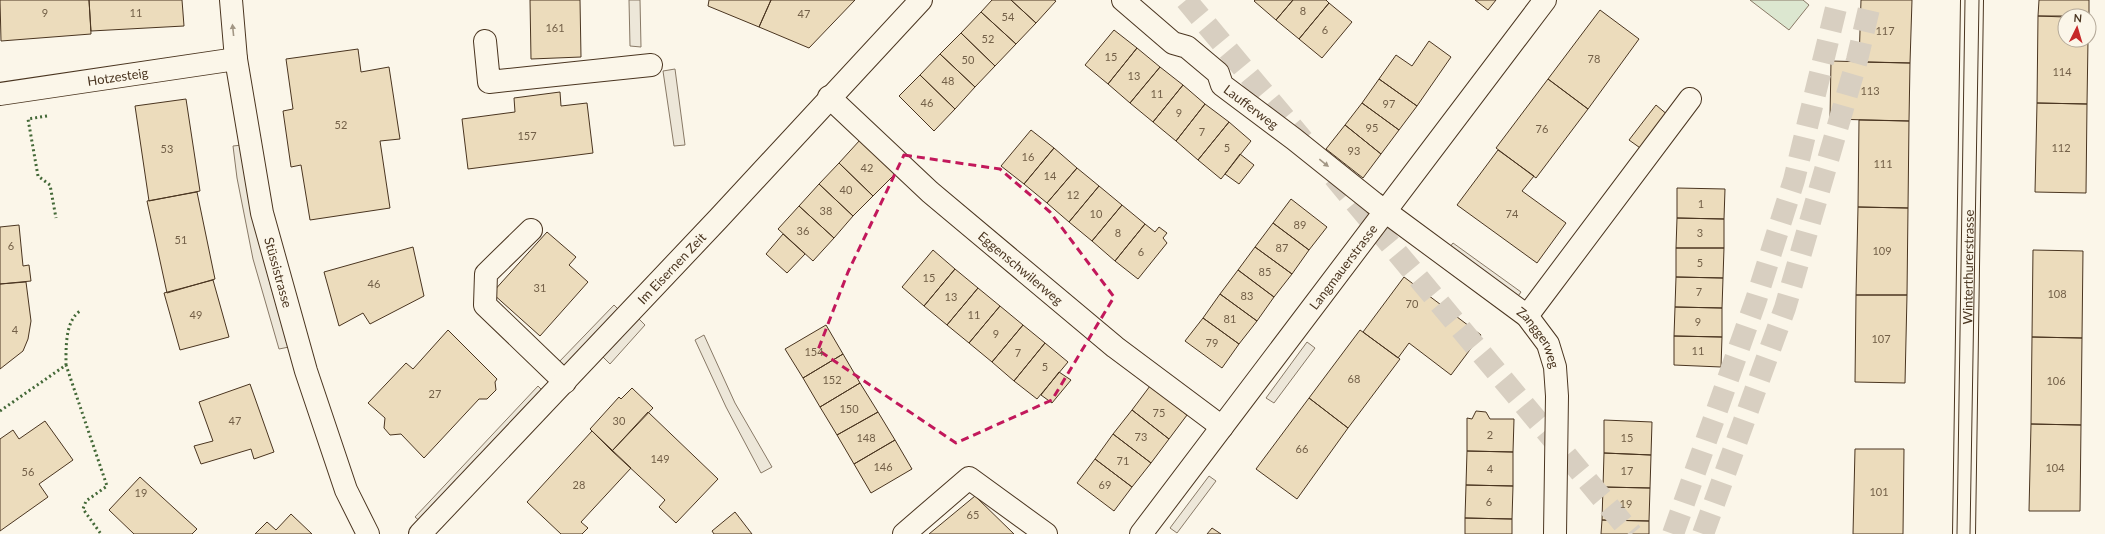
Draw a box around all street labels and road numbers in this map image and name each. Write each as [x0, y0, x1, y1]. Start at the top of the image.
street label: Hotzesteig [86, 64, 149, 89]
street label: Laufferweg [1221, 81, 1282, 133]
street label: Winterthurerstrasse [1959, 209, 1977, 325]
street label: Langmauerstrasse [1306, 221, 1381, 313]
street label: Eggenschwilerweg [975, 228, 1067, 308]
street label: Im Eisernen Zeit [634, 229, 709, 307]
street label: Stüssistrasse [261, 235, 296, 310]
street label: Zanggerweg [1514, 303, 1563, 370]

